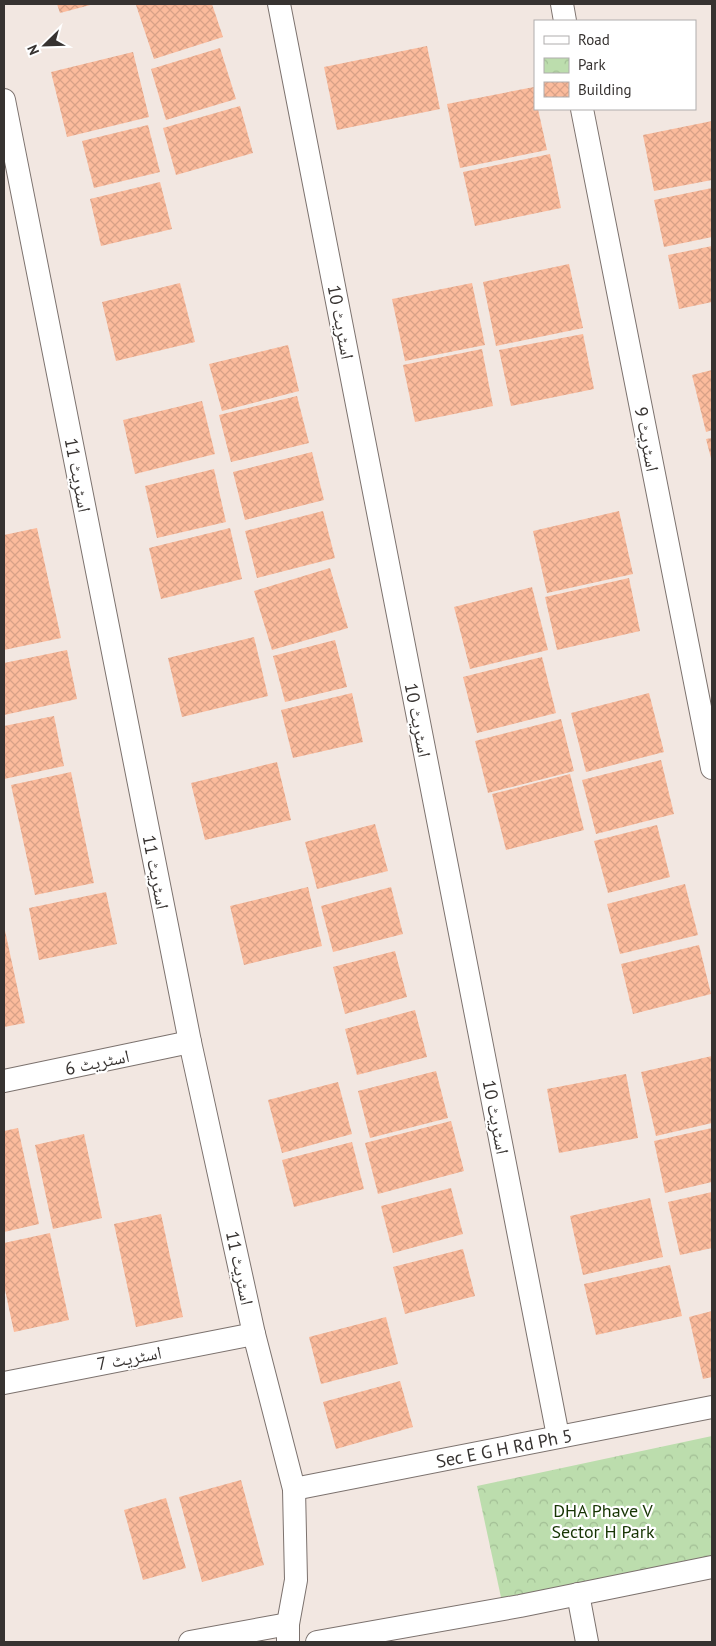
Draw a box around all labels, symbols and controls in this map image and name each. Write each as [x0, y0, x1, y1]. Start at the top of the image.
north arrow [20, 20, 70, 70]
legend [534, 20, 696, 110]
text: Road [578, 30, 610, 49]
text: N [23, 42, 43, 58]
text: Park [578, 55, 606, 74]
text: Building [578, 80, 632, 99]
street label: اسٹریٹ 10 [323, 283, 359, 361]
street label: اسٹریٹ 9 [629, 405, 665, 473]
street label: اسٹریٹ 11 [60, 436, 96, 514]
street label: اسٹریٹ 10 [400, 681, 436, 759]
street label: اسٹریٹ 11 [138, 833, 174, 911]
street label: اسٹریٹ 6 [63, 1044, 131, 1080]
street label: اسٹریٹ 10 [478, 1078, 514, 1156]
street label: اسٹریٹ 11 [221, 1229, 259, 1307]
street label: اسٹریٹ 7 [95, 1340, 163, 1376]
street label: Sec E G H Rd Ph 5 [434, 1423, 574, 1472]
park label: DHA Phave V Sector H Park [551, 1499, 655, 1543]

